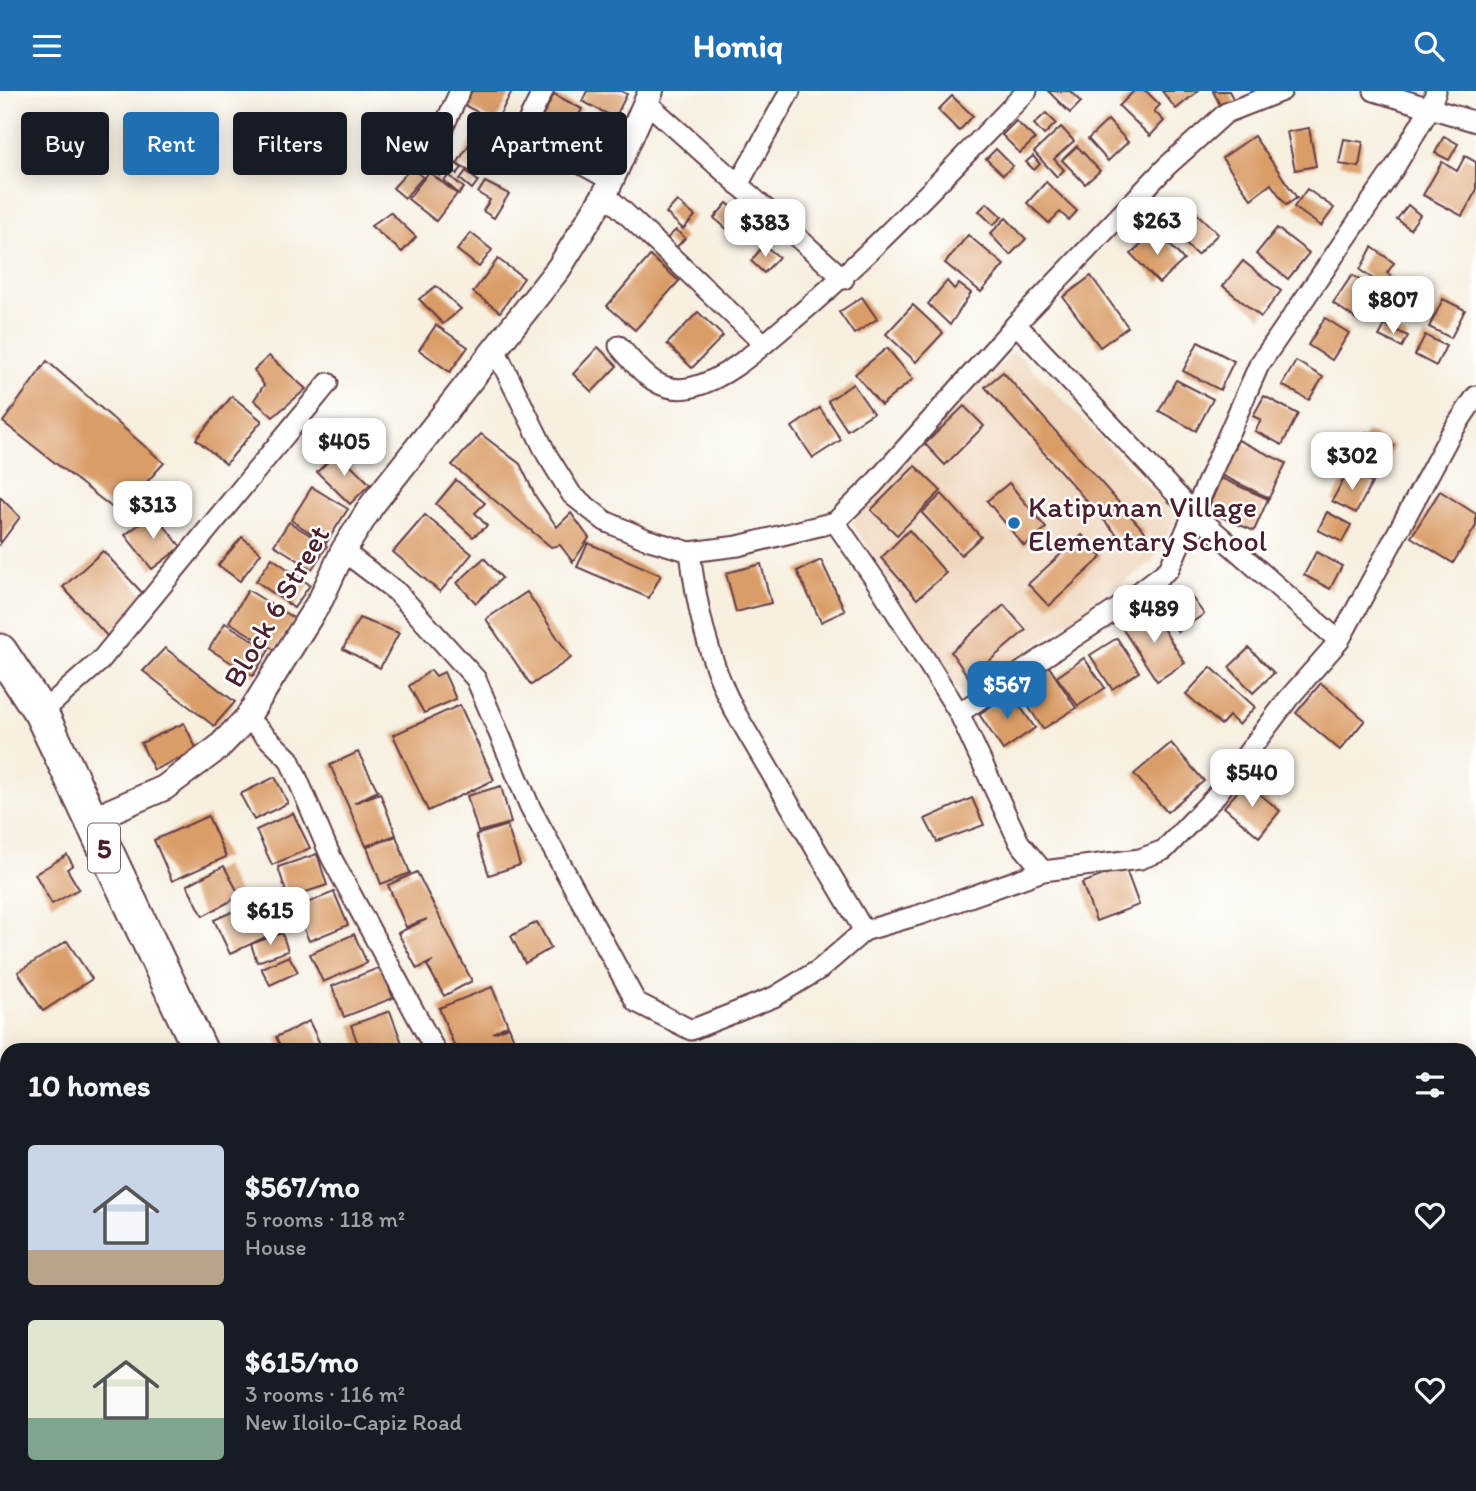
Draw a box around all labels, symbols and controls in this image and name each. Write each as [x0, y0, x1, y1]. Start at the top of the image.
icon: menu [28, 27, 66, 65]
text: Homiq [693, 27, 783, 65]
icon: search [1410, 27, 1448, 65]
chip: Buy [21, 112, 109, 175]
chip: Rent [123, 112, 219, 175]
chip: Filters [233, 112, 347, 175]
chip: New [361, 112, 453, 175]
chip: Apartment [467, 112, 627, 175]
pin: $263 [1116, 197, 1198, 257]
pin: $383 [724, 199, 806, 259]
text: $263 [1133, 206, 1181, 234]
text: $383 [740, 208, 790, 236]
pin: $807 [1352, 277, 1434, 336]
text: $807 [1368, 285, 1418, 313]
pin: $405 [303, 419, 385, 478]
text: $405 [318, 427, 370, 455]
pin: $302 [1311, 433, 1393, 492]
text: $302 [1327, 441, 1377, 469]
pin: $313 [112, 482, 194, 541]
place label: Katipunan Village Elementary School [1028, 488, 1268, 559]
text: $313 [129, 490, 177, 518]
marker: Katipunan Village Elementary School [1006, 515, 1022, 531]
street label: Block 6 Street [215, 518, 337, 694]
pin: $489 [1113, 585, 1195, 645]
text: $489 [1129, 594, 1179, 622]
pin: $567 [966, 661, 1048, 721]
text: $567 [983, 670, 1031, 698]
pin: $540 [1211, 749, 1293, 809]
text: $540 [1226, 758, 1278, 786]
road number: 5 [88, 823, 120, 873]
pin: $615 [229, 887, 311, 947]
text: $615 [247, 896, 293, 924]
icon: filters [1411, 1066, 1449, 1104]
text: 10 homes [28, 1067, 151, 1104]
text: $567/mo [245, 1168, 360, 1205]
icon: home [84, 1173, 168, 1257]
icon: heart [1411, 1196, 1449, 1234]
text: 5 rooms · 118 m² [245, 1205, 405, 1233]
text: House [245, 1233, 307, 1261]
text: $615/mo [245, 1343, 359, 1380]
icon: home [84, 1348, 168, 1432]
icon: heart [1411, 1371, 1449, 1409]
text: 3 rooms · 116 m² [245, 1380, 405, 1408]
text: New Iloilo-Capiz Road [245, 1408, 462, 1436]

